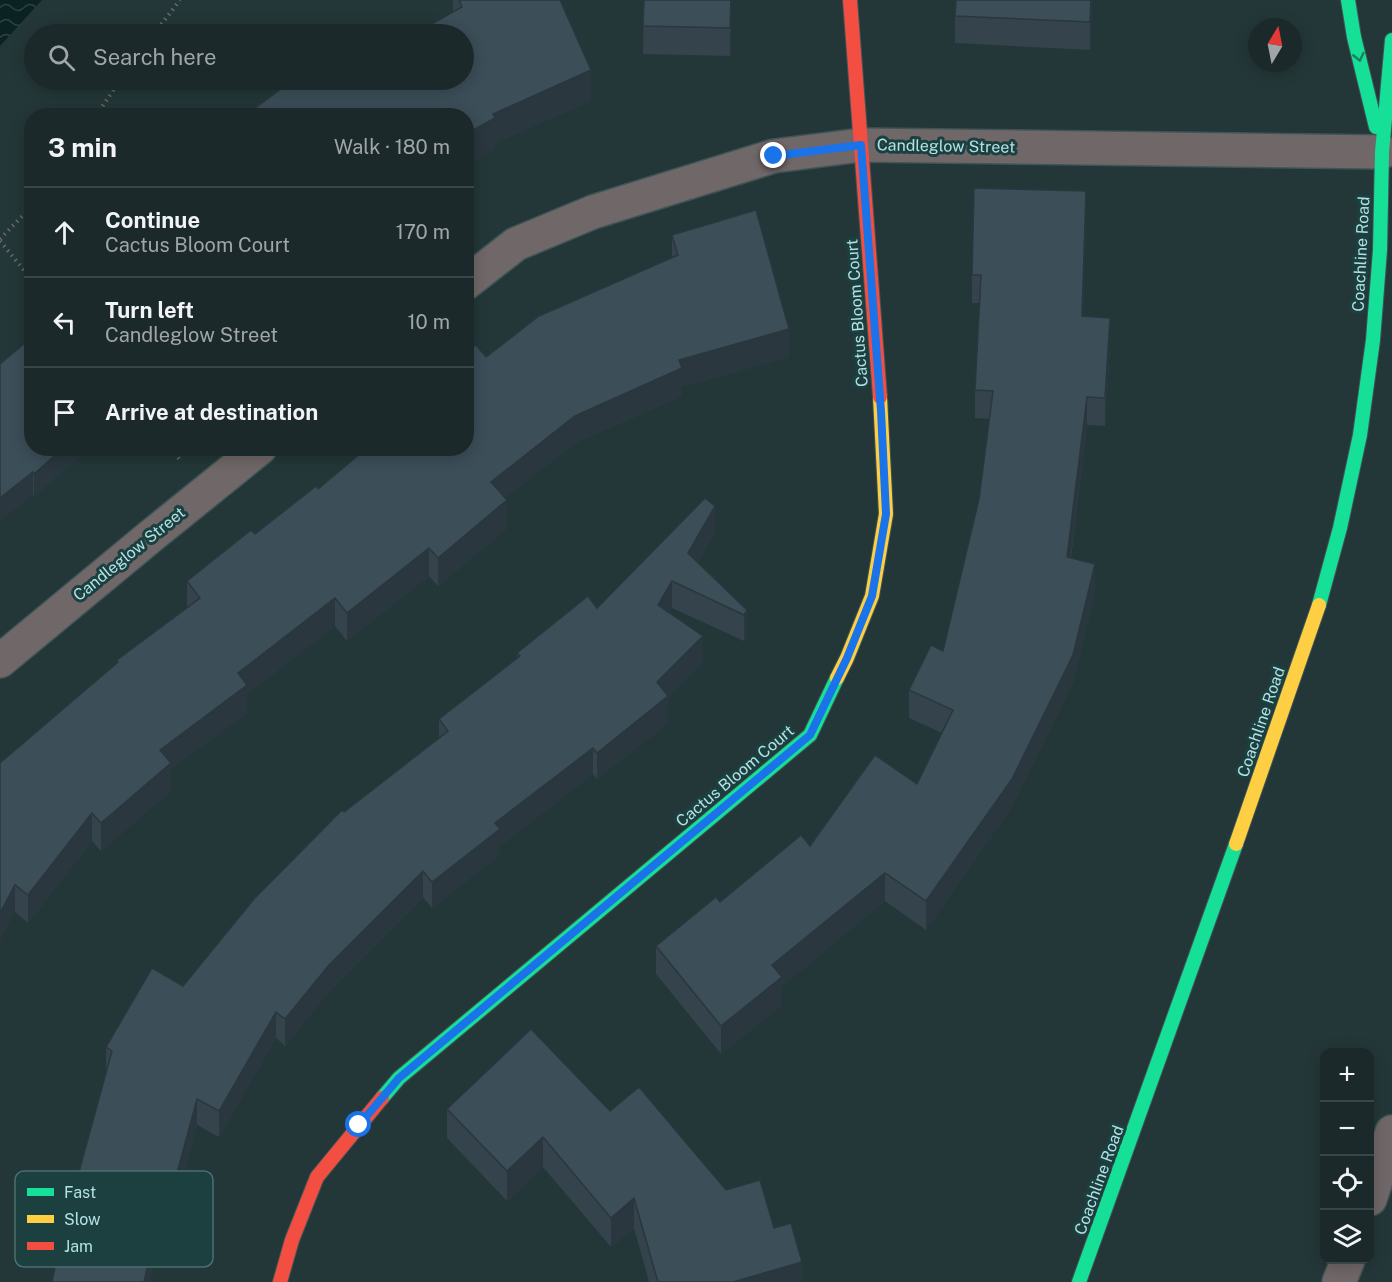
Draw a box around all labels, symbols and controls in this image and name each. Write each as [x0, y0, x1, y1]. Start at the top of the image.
north arrow [1248, 18, 1302, 72]
search box [24, 24, 474, 90]
icon: search [45, 41, 78, 74]
text: Search here [93, 44, 217, 70]
one-way arrow [1351, 52, 1364, 62]
text: 3 min [48, 132, 117, 163]
text: Walk · 180 m [334, 135, 450, 159]
street label: Candleglow Street [877, 135, 1015, 157]
route end [760, 142, 786, 168]
street label: Coachline Road [1348, 196, 1374, 312]
text: Continue [105, 207, 200, 233]
icon: ahead [48, 216, 81, 249]
text: 170 m [396, 220, 450, 244]
text: Cactus Bloom Court [105, 233, 290, 257]
street label: Cactus Bloom Court [842, 238, 872, 388]
text: Turn left [105, 297, 194, 323]
icon: left [48, 306, 81, 339]
text: 10 m [407, 310, 450, 334]
text: Candleglow Street [105, 323, 278, 347]
icon: arrive [48, 396, 81, 429]
text: Arrive at destination [105, 399, 318, 425]
street label: Candleglow Street [69, 503, 189, 605]
street label: Coachline Road [1233, 664, 1289, 780]
street label: Cactus Bloom Court [672, 721, 798, 831]
map controls [1320, 1048, 1374, 1264]
button: + [1320, 1048, 1374, 1102]
button: − [1320, 1102, 1374, 1156]
route start [345, 1111, 371, 1137]
street label: Coachline Road [1070, 1123, 1128, 1237]
button: locate [1320, 1156, 1374, 1210]
legend [15, 1171, 213, 1267]
text: Fast [64, 1183, 96, 1202]
text: Slow [64, 1210, 101, 1229]
button: layers [1320, 1210, 1374, 1264]
text: Jam [64, 1237, 93, 1256]

